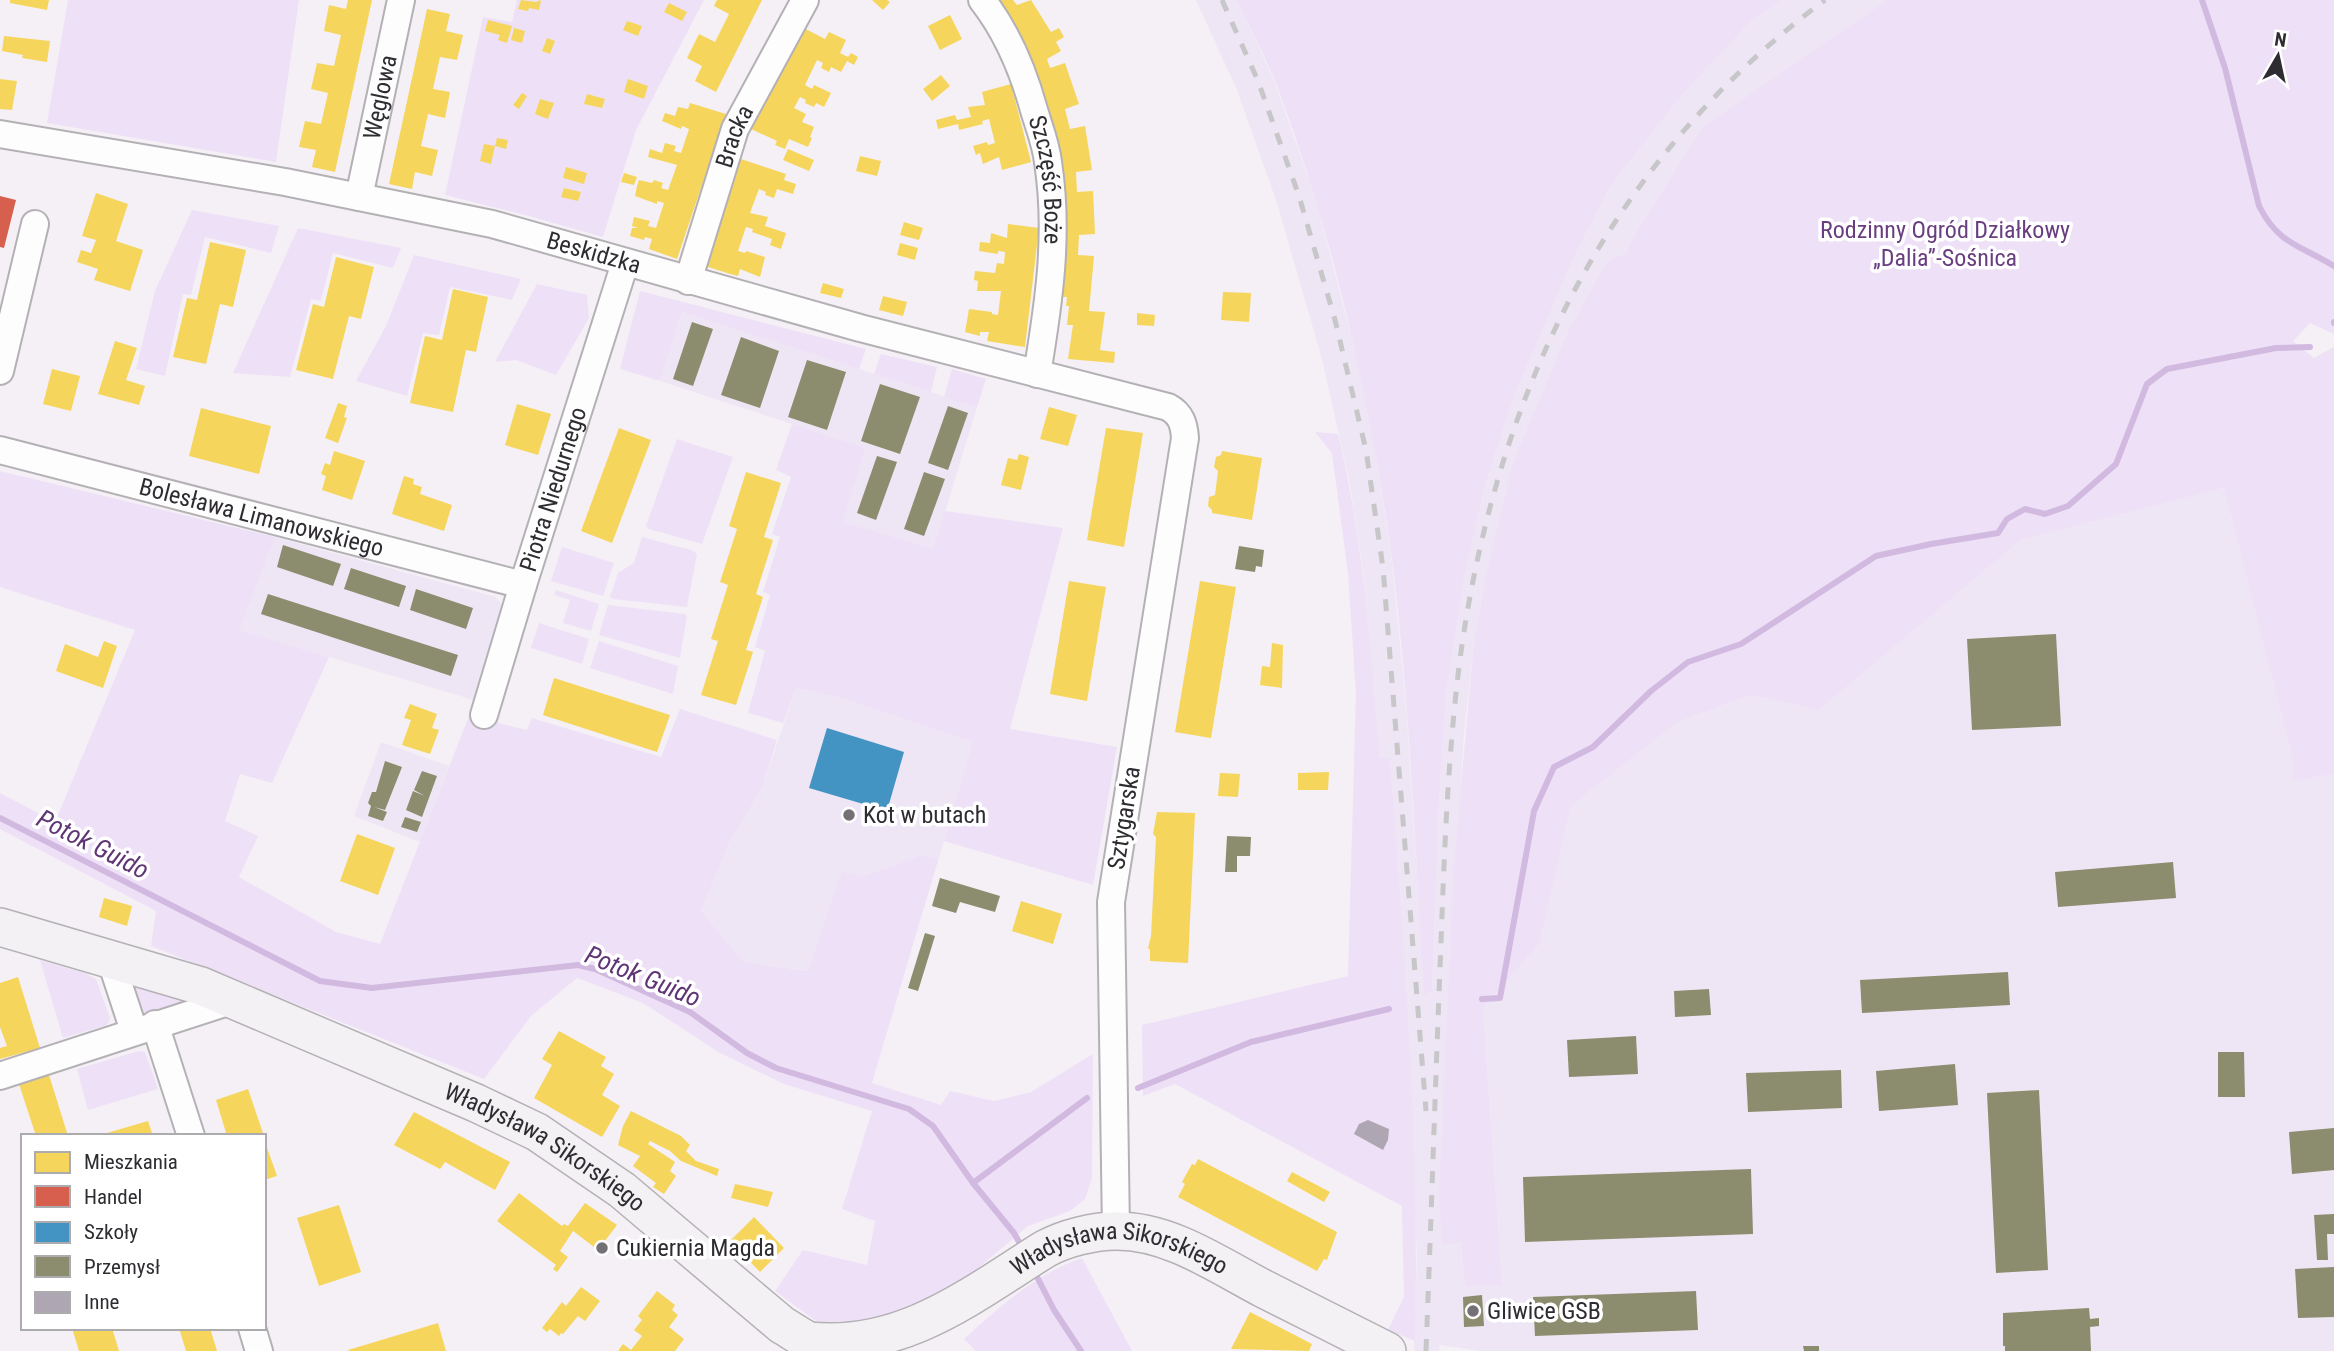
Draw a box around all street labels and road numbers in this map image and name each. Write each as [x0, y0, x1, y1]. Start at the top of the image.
street label: Węglowa [358, 52, 403, 142]
street label: Bracka [710, 100, 759, 171]
street label: Szczęść Boże [1023, 112, 1067, 245]
street label: Beskidzka [544, 226, 644, 279]
street label: Piotra Niedurnego [514, 404, 592, 575]
street label: Bolesława Limanowskiego [136, 473, 387, 562]
street label: Sztygarska [1102, 765, 1146, 871]
street label: Władysława Sikorskiego [440, 1077, 651, 1217]
street label: Władysława Sikorskiego [1005, 1261, 1235, 1293]

